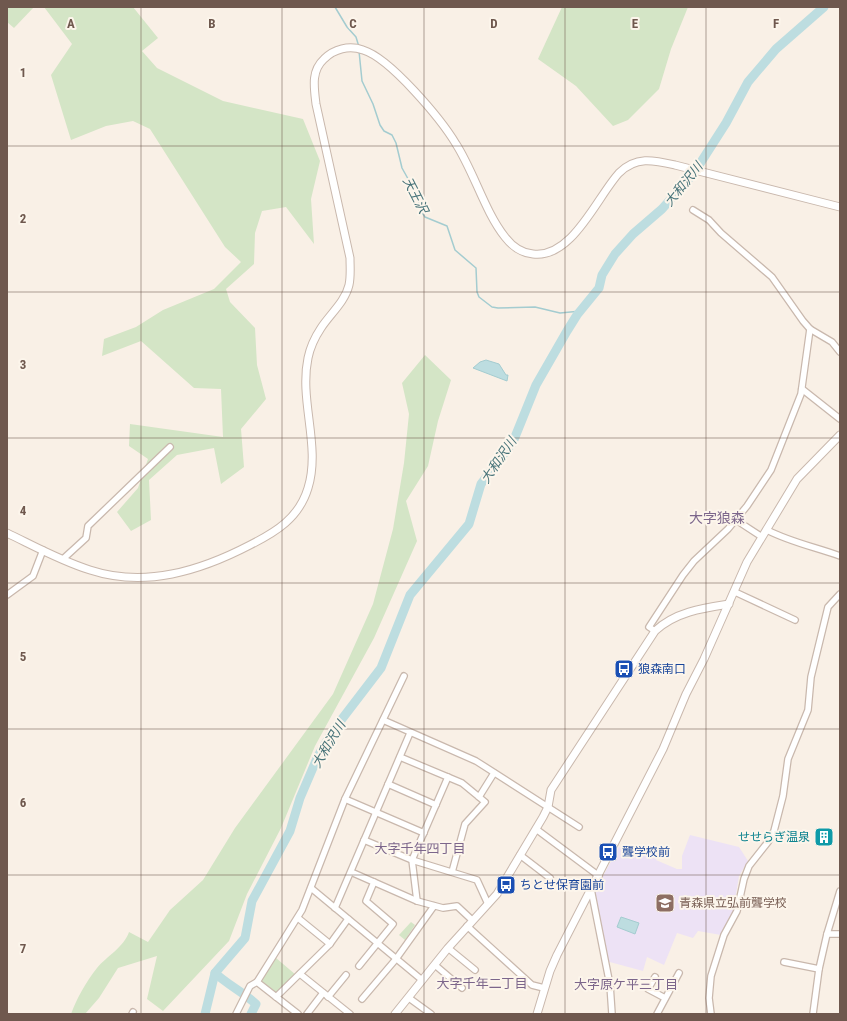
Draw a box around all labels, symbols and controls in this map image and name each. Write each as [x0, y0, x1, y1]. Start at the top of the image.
text: A [67, 16, 75, 31]
text: B [208, 16, 216, 31]
text: C [349, 16, 357, 31]
text: D [490, 16, 498, 31]
text: E [632, 16, 639, 31]
text: F [773, 16, 779, 31]
text: 1 [20, 65, 26, 80]
water label: 大和沢川 [661, 158, 707, 209]
water label: 天王沢 [400, 174, 432, 218]
text: 2 [20, 211, 27, 226]
text: 3 [20, 357, 26, 372]
water label: 大和沢川 [478, 433, 520, 486]
text: 4 [20, 503, 27, 518]
district label: 大字狼森 [689, 510, 745, 526]
text: 5 [20, 649, 27, 664]
bus stop icon: 狼森南口 [613, 658, 635, 680]
place label: 狼森南口 [638, 662, 686, 676]
water label: 大和沢川 [309, 716, 349, 770]
text: 6 [20, 795, 27, 810]
building icon: せせらぎ温泉 [813, 826, 835, 848]
place label: せせらぎ温泉 [738, 830, 810, 844]
district label: 大字千年四丁目 [374, 841, 466, 856]
bus stop icon: 聾学校前 [597, 841, 619, 863]
place label: 聾学校前 [622, 845, 670, 859]
bus stop icon: ちとせ保育園前 [495, 874, 517, 896]
place label: ちとせ保育園前 [520, 878, 604, 892]
school or university icon: 青森県立弘前聾学校 [654, 892, 676, 914]
place label: 青森県立弘前聾学校 [679, 896, 787, 910]
text: 7 [20, 941, 27, 956]
district label: 大字千年二丁目 [436, 976, 528, 991]
district label: 大字原ケ平三丁目 [574, 977, 678, 992]

